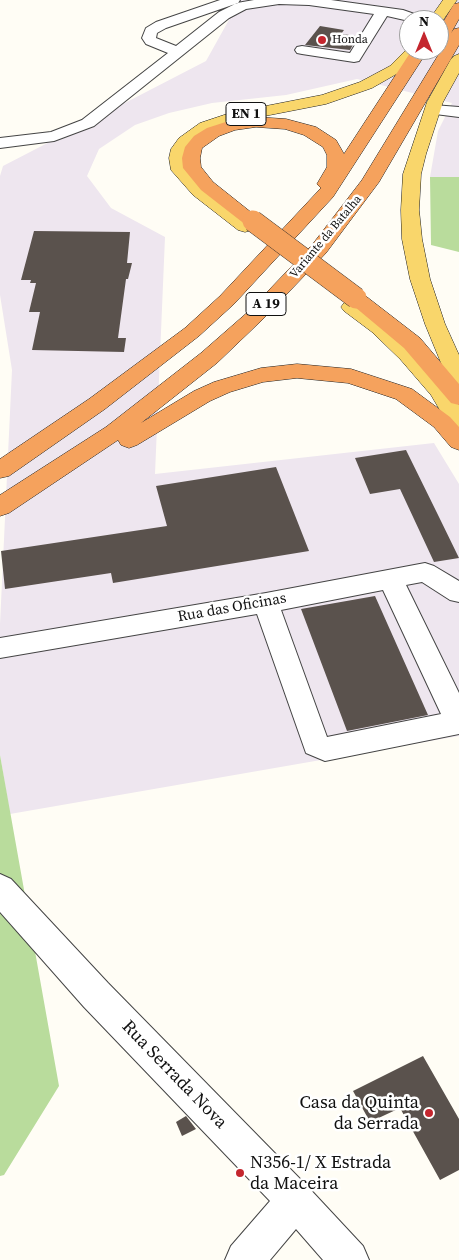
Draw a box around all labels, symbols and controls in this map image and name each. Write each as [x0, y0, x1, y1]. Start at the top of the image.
north arrow [399, 10, 449, 60]
text: N [419, 11, 429, 31]
place label: Honda [332, 33, 368, 47]
marker: Honda [316, 34, 328, 46]
road number: EN 1 [226, 102, 266, 126]
street label: Variante da Batalha [287, 193, 365, 281]
road number: A 19 [246, 292, 286, 316]
street label: Rua das Oficinas [176, 590, 288, 626]
street label: Rua Serrada Nova [117, 1016, 231, 1134]
place label: Casa da Quinta da Serrada [300, 1092, 419, 1134]
marker: Casa da Quinta da Serrada [423, 1107, 435, 1119]
place label: N356-1/ X Estrada da Maceira [250, 1152, 391, 1194]
marker: N356-1/ X Estrada da Maceira [234, 1167, 246, 1179]

